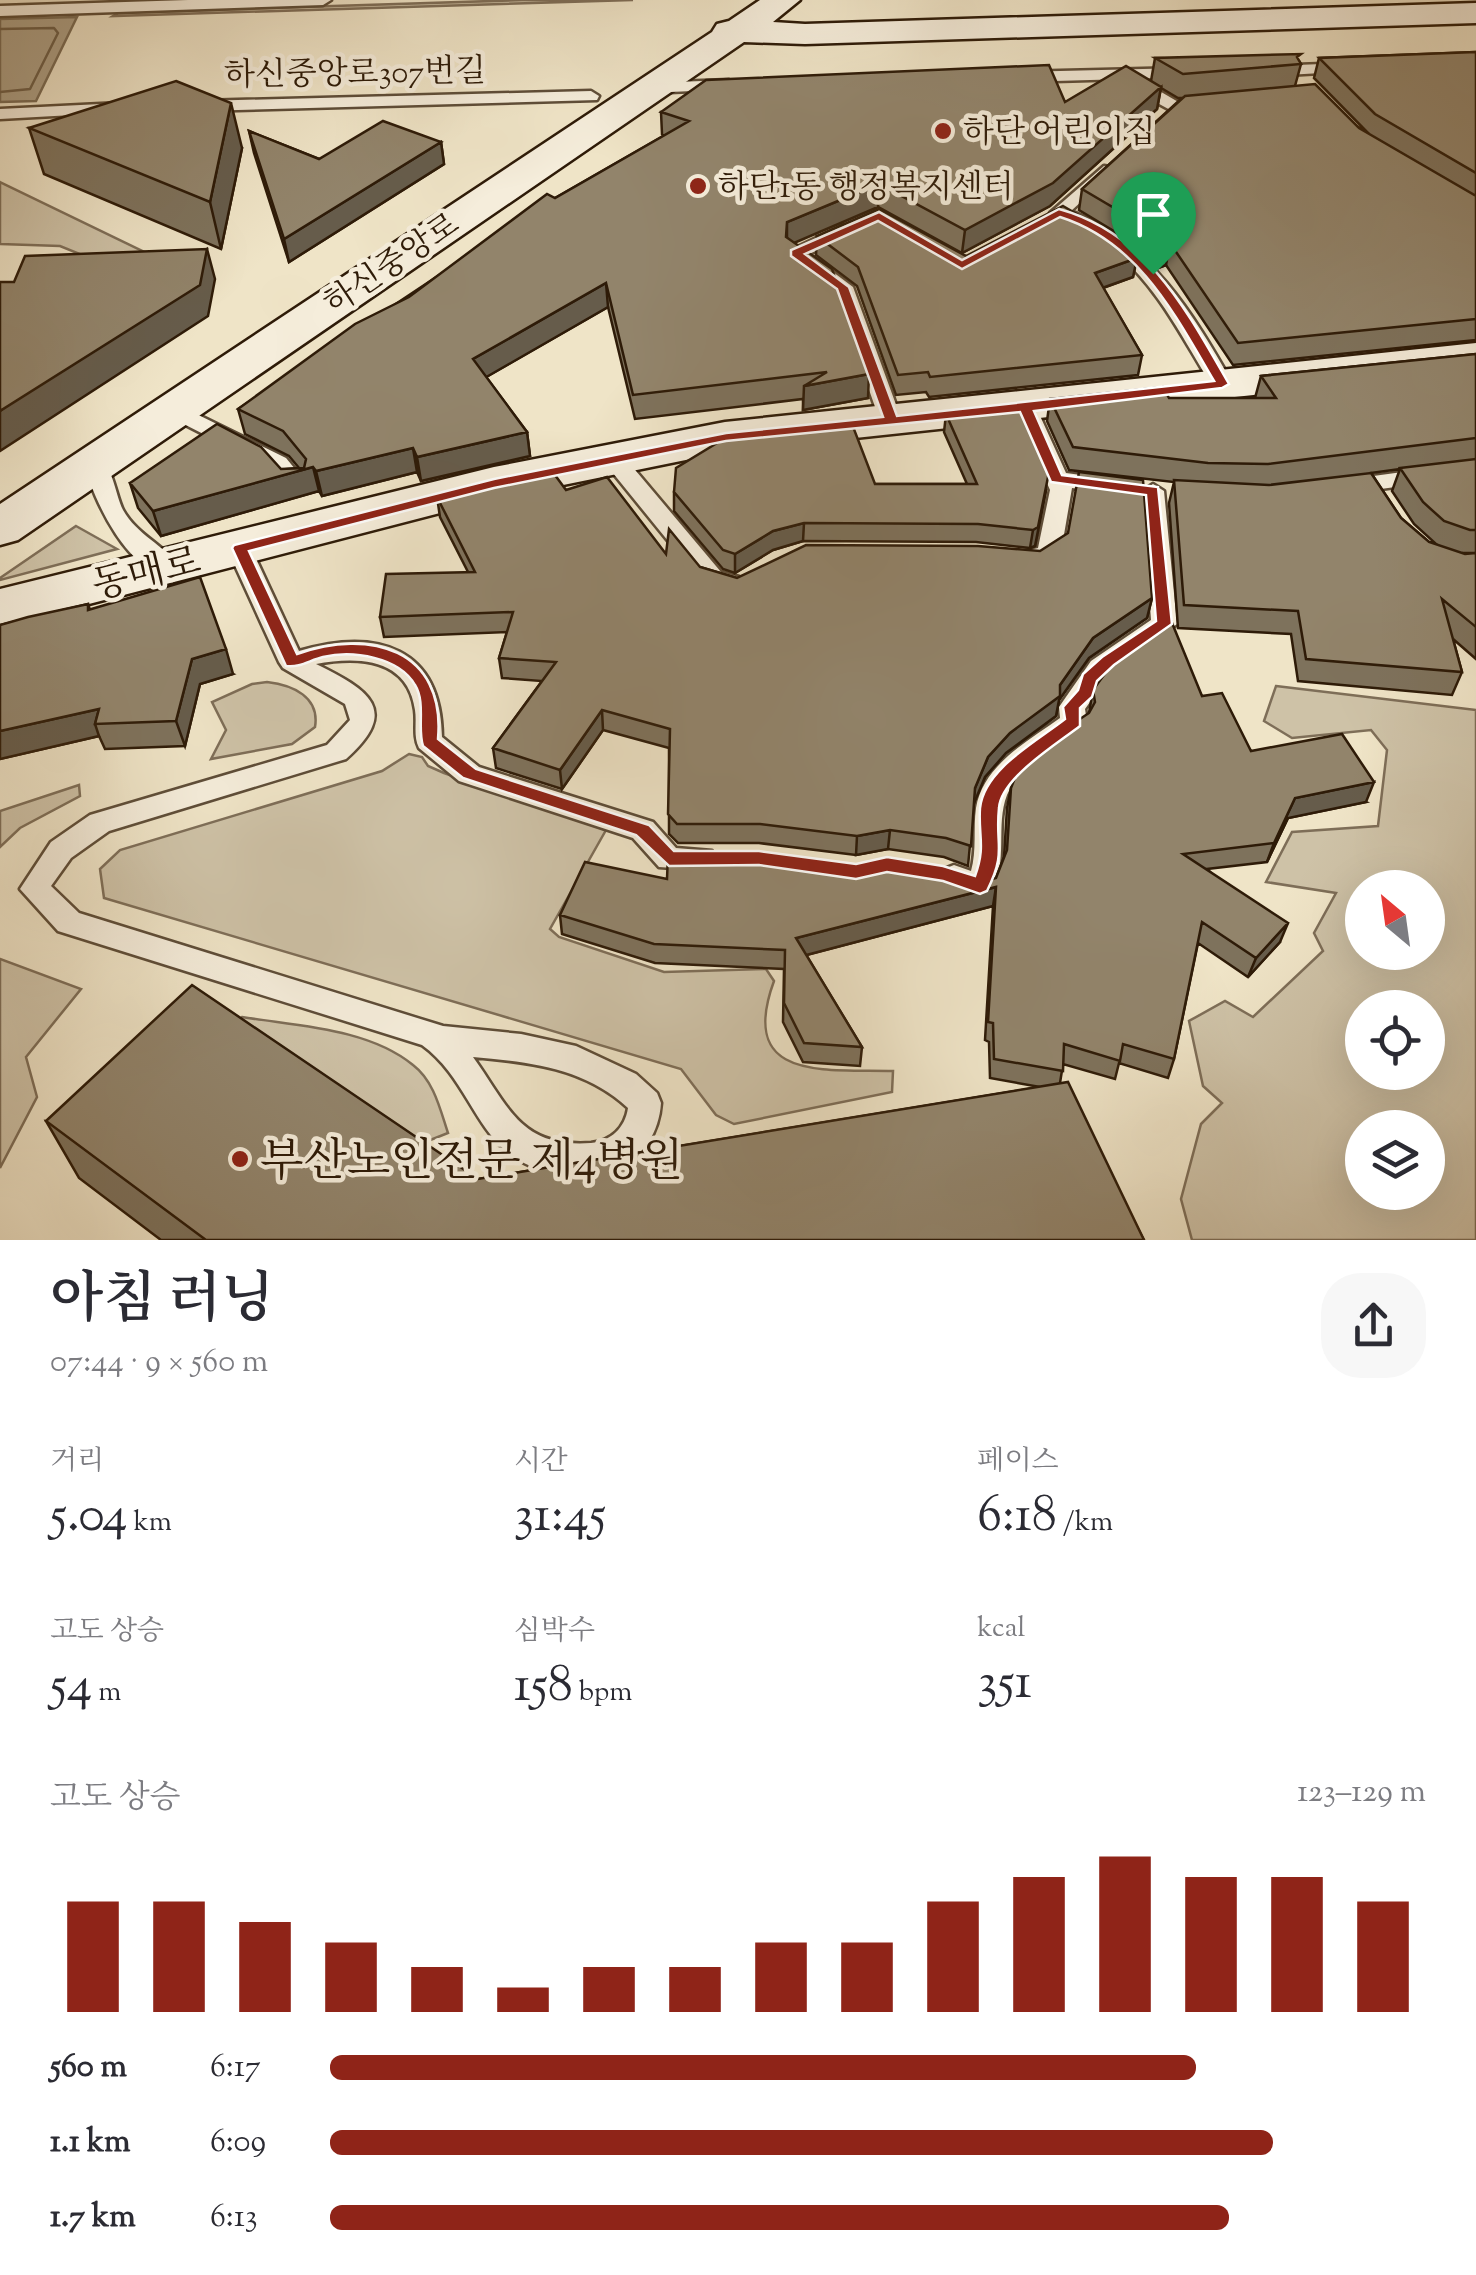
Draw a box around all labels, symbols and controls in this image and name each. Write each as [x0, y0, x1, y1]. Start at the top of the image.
street label: 하신중앙로307번길 [224, 50, 486, 100]
place label: 하단 어린이집 [963, 111, 1155, 157]
marker: 하단 어린이집 [932, 120, 954, 142]
place label: 하단1동 행정복지센터 [718, 166, 1014, 212]
pin [1111, 172, 1196, 275]
marker: 하단1동 행정복지센터 [687, 175, 709, 197]
icon: arrive [1126, 187, 1181, 242]
street label: 하신중앙로 [316, 203, 470, 328]
street label: 동매로 [87, 536, 207, 615]
north arrow [1345, 870, 1445, 970]
map controls [1345, 870, 1445, 1210]
button: locate [1345, 990, 1445, 1090]
button: layers [1345, 1110, 1445, 1210]
place label: 부산노인전문 제4병원 [260, 1132, 684, 1197]
marker: 부산노인전문 제4병원 [229, 1148, 251, 1170]
text: 아침 러닝 [50, 1263, 274, 1342]
button: share [1321, 1273, 1426, 1378]
text: 07:44 · 9 × 560 m [50, 1340, 268, 1386]
text: 거리 [50, 1442, 104, 1482]
text: 시간 [514, 1442, 568, 1482]
text: 페이스 [977, 1442, 1058, 1482]
text: 5.04 [50, 1482, 128, 1554]
text: 31:45 [514, 1482, 606, 1554]
text: 6:18 [977, 1482, 1057, 1554]
text: km [128, 1503, 172, 1543]
text: /km [1057, 1503, 1113, 1543]
text: kcal [977, 1609, 1025, 1649]
text: 고도 상승 [50, 1612, 164, 1652]
text: 심박수 [514, 1612, 595, 1652]
text: 351 [977, 1649, 1032, 1721]
text: 54 [50, 1652, 92, 1724]
text: 158 [514, 1652, 573, 1724]
text: m [92, 1673, 121, 1713]
text: bpm [573, 1673, 632, 1713]
text: 123–129 m [1297, 1770, 1426, 1816]
text: 고도 상승 [50, 1776, 180, 1822]
text: 560 m [50, 2045, 127, 2091]
text: 6:17 [210, 2045, 261, 2091]
text: 1.1 km [50, 2120, 131, 2166]
text: 6:09 [210, 2120, 266, 2166]
text: 1.7 km [50, 2195, 136, 2241]
text: 6:13 [210, 2195, 258, 2241]

